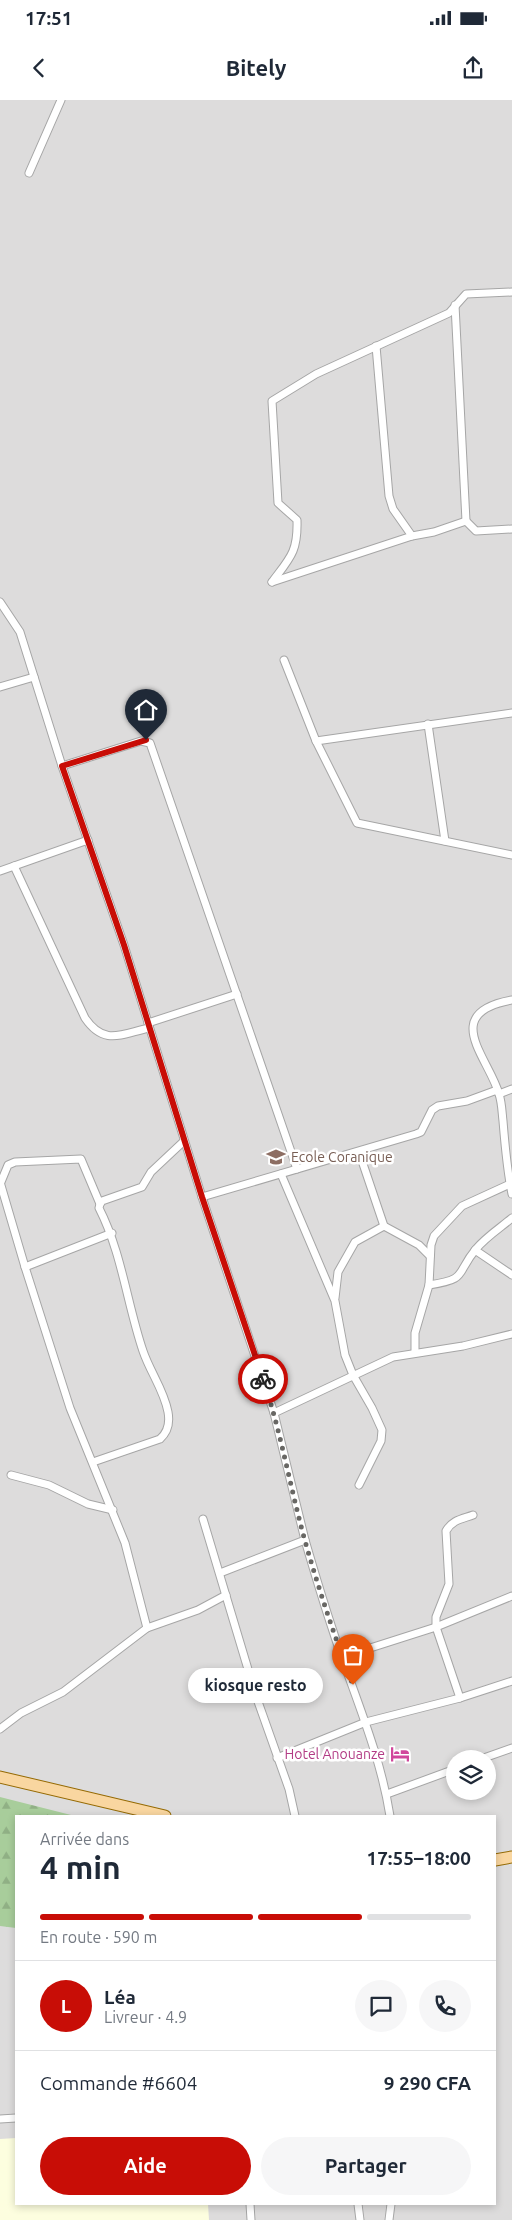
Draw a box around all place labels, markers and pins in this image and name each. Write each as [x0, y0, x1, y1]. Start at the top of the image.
pin [125, 689, 167, 740]
school or university icon: Ecole Coranique [265, 1146, 287, 1168]
place label: Ecole Coranique [291, 1149, 393, 1165]
pin [332, 1634, 374, 1685]
callout: kiosque resto [188, 1668, 323, 1702]
hotel icon: Hotel Anouanze [389, 1743, 411, 1765]
place label: Hotel Anouanze [284, 1746, 385, 1762]

